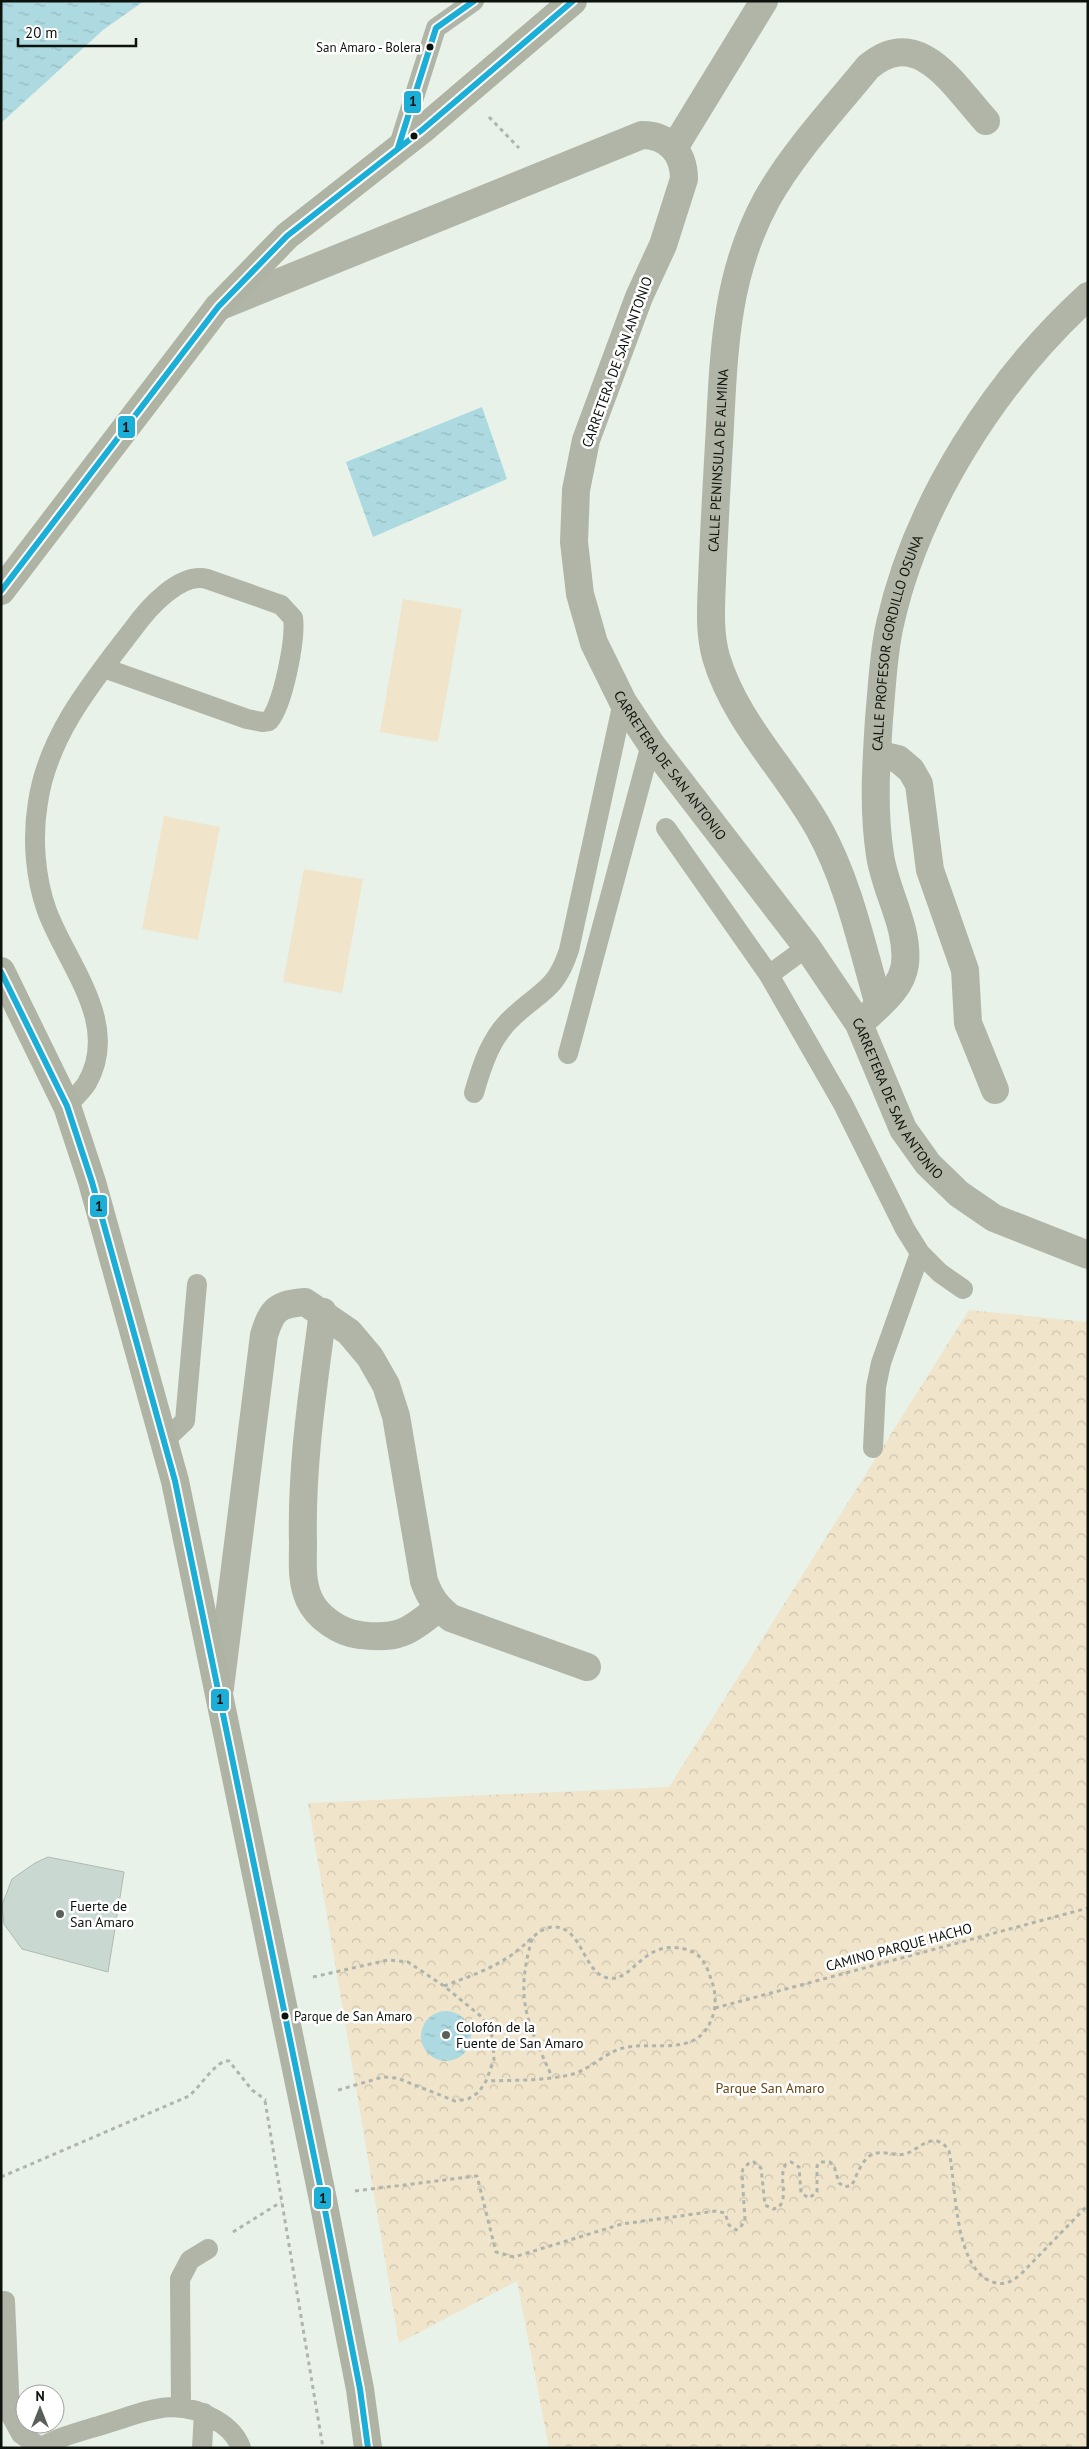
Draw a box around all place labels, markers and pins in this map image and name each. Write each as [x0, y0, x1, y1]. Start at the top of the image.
place label: San Amaro - Bolera [316, 39, 421, 56]
marker: San Amaro - Bolera [425, 42, 435, 52]
unlabelled marker [409, 131, 419, 141]
place label: Fuerte de San Amaro [70, 1897, 134, 1931]
marker: Fuerte de San Amaro [54, 1908, 66, 1920]
place label: Parque de San Amaro [294, 2008, 412, 2025]
marker: Parque de San Amaro [280, 2011, 290, 2021]
place label: Colofón de la Fuente de San Amaro [456, 2018, 583, 2052]
marker: Colofón de la Fuente de San Amaro [440, 2029, 452, 2041]

